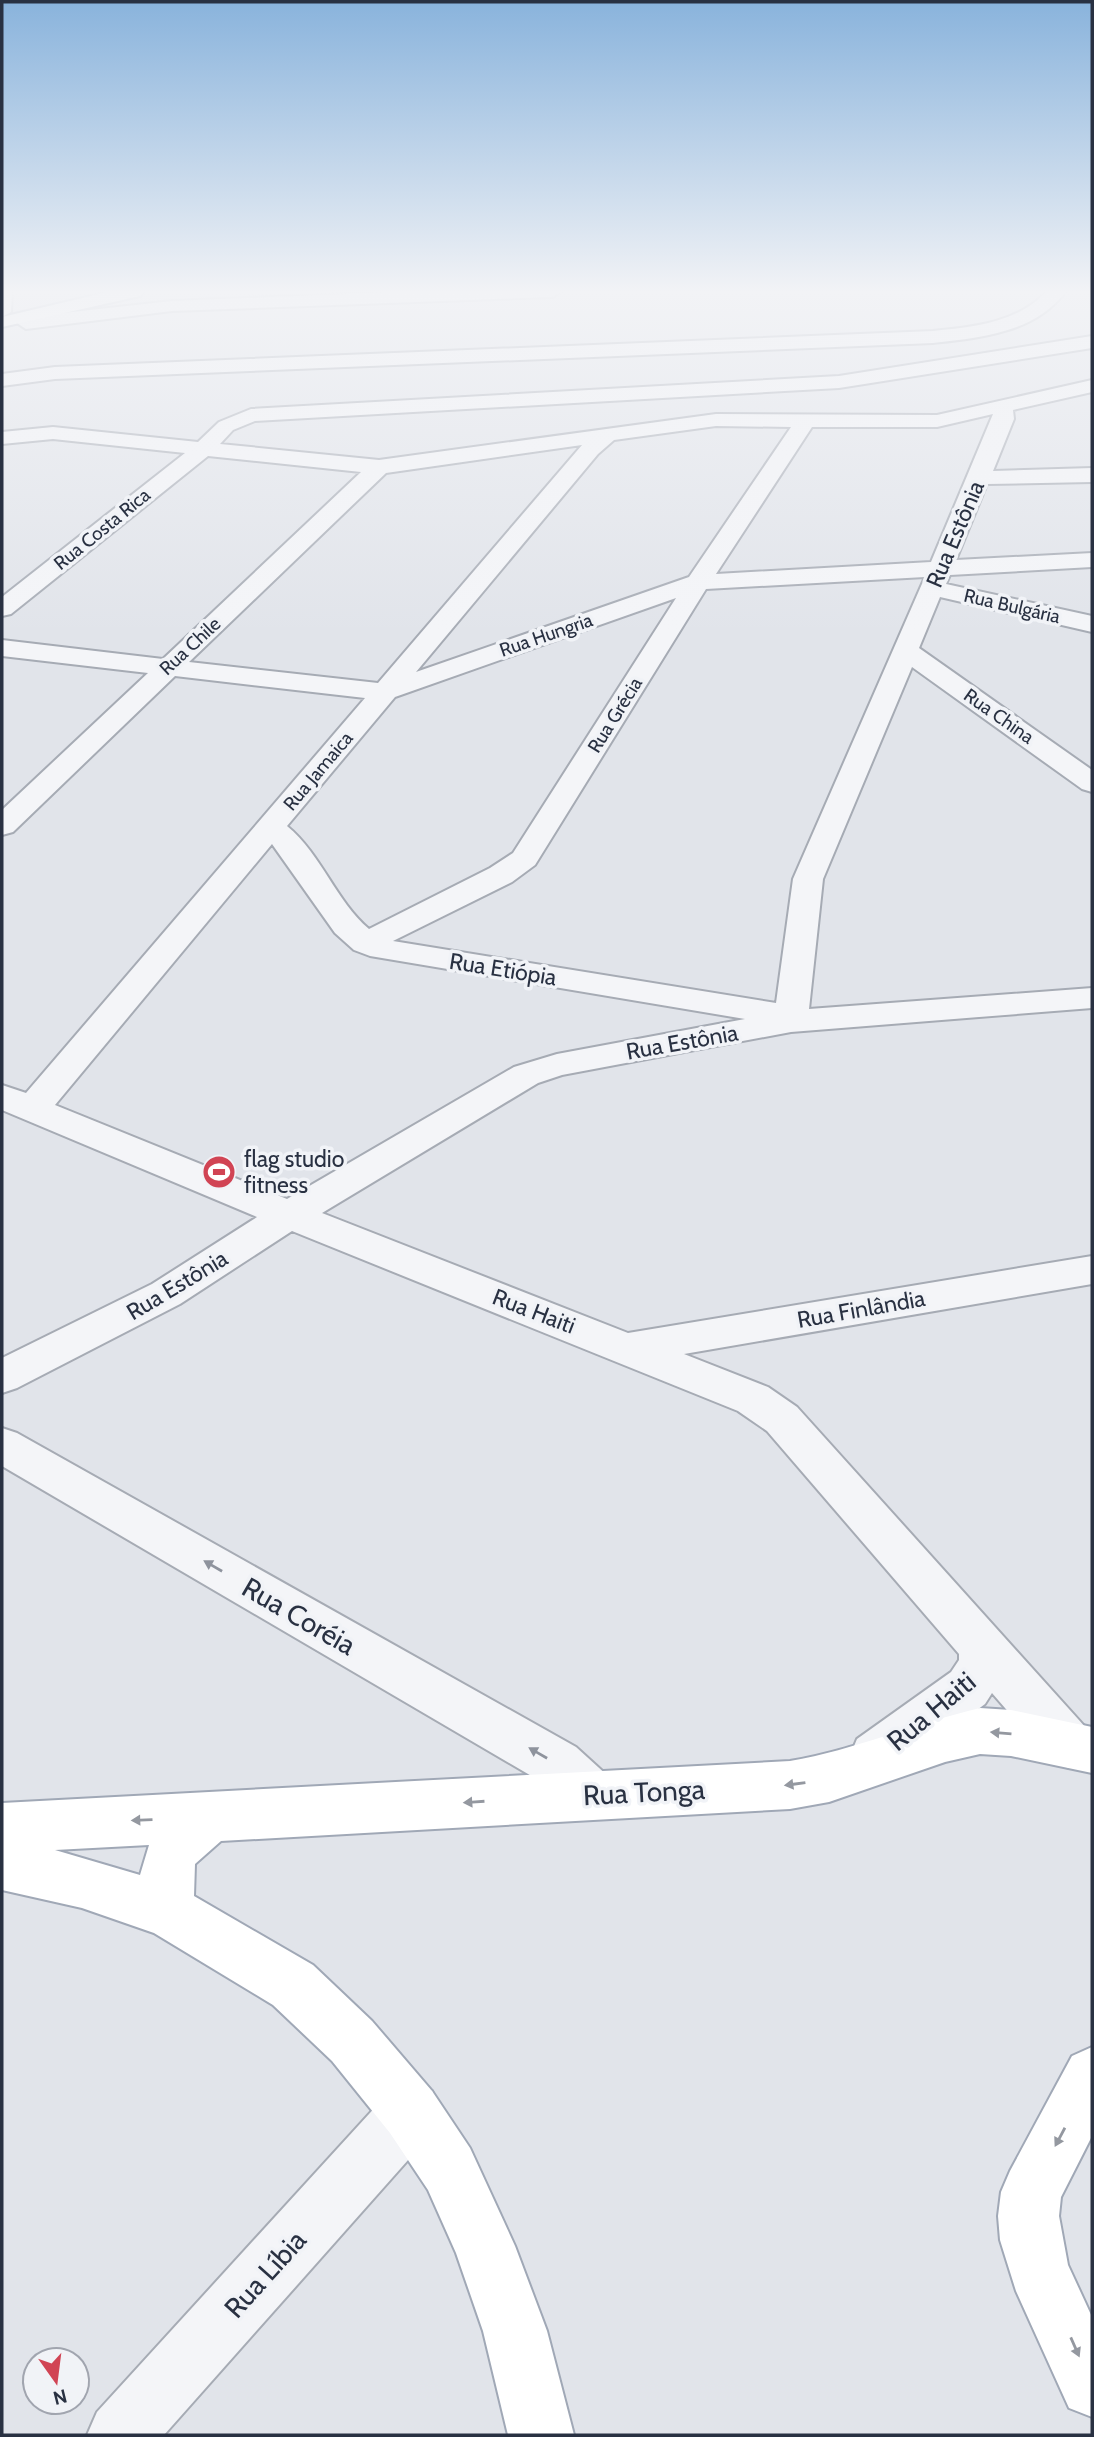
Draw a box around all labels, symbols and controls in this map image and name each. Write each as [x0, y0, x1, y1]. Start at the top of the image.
street label: Rua Estônia [920, 476, 990, 592]
street label: Rua Costa Rica [49, 483, 155, 575]
street label: Rua Bulgária [962, 584, 1062, 628]
street label: Rua Hungria [496, 608, 596, 662]
street label: Rua Chile [155, 612, 225, 680]
street label: Rua Grécia [583, 673, 647, 757]
street label: Rua China [959, 684, 1039, 748]
street label: Rua Jamaica [278, 727, 358, 815]
street label: Rua Etiópia [447, 947, 559, 991]
street label: Rua Estônia [624, 1018, 740, 1066]
place label: flag studio fitness [244, 1145, 344, 1199]
sports icon: flag studio fitness [200, 1153, 238, 1191]
street label: Rua Estônia [121, 1244, 233, 1326]
street label: Rua Haiti [489, 1282, 579, 1340]
street label: Rua Finlândia [795, 1284, 927, 1334]
one-way arrow [204, 1560, 223, 1572]
street label: Rua Coréia [236, 1570, 362, 1662]
street label: Rua Haiti [880, 1664, 982, 1758]
one-way arrow [990, 1727, 1012, 1738]
one-way arrow [528, 1747, 547, 1759]
street label: Rua Tonga [582, 1772, 706, 1812]
one-way arrow [784, 1778, 806, 1789]
one-way arrow [463, 1796, 485, 1807]
one-way arrow [130, 1815, 152, 1826]
one-way arrow [1054, 2127, 1066, 2146]
street label: Rua Líbia [217, 2223, 313, 2325]
one-way arrow [1069, 2337, 1081, 2357]
north arrow [21, 2346, 91, 2416]
text: N [51, 2384, 69, 2410]

